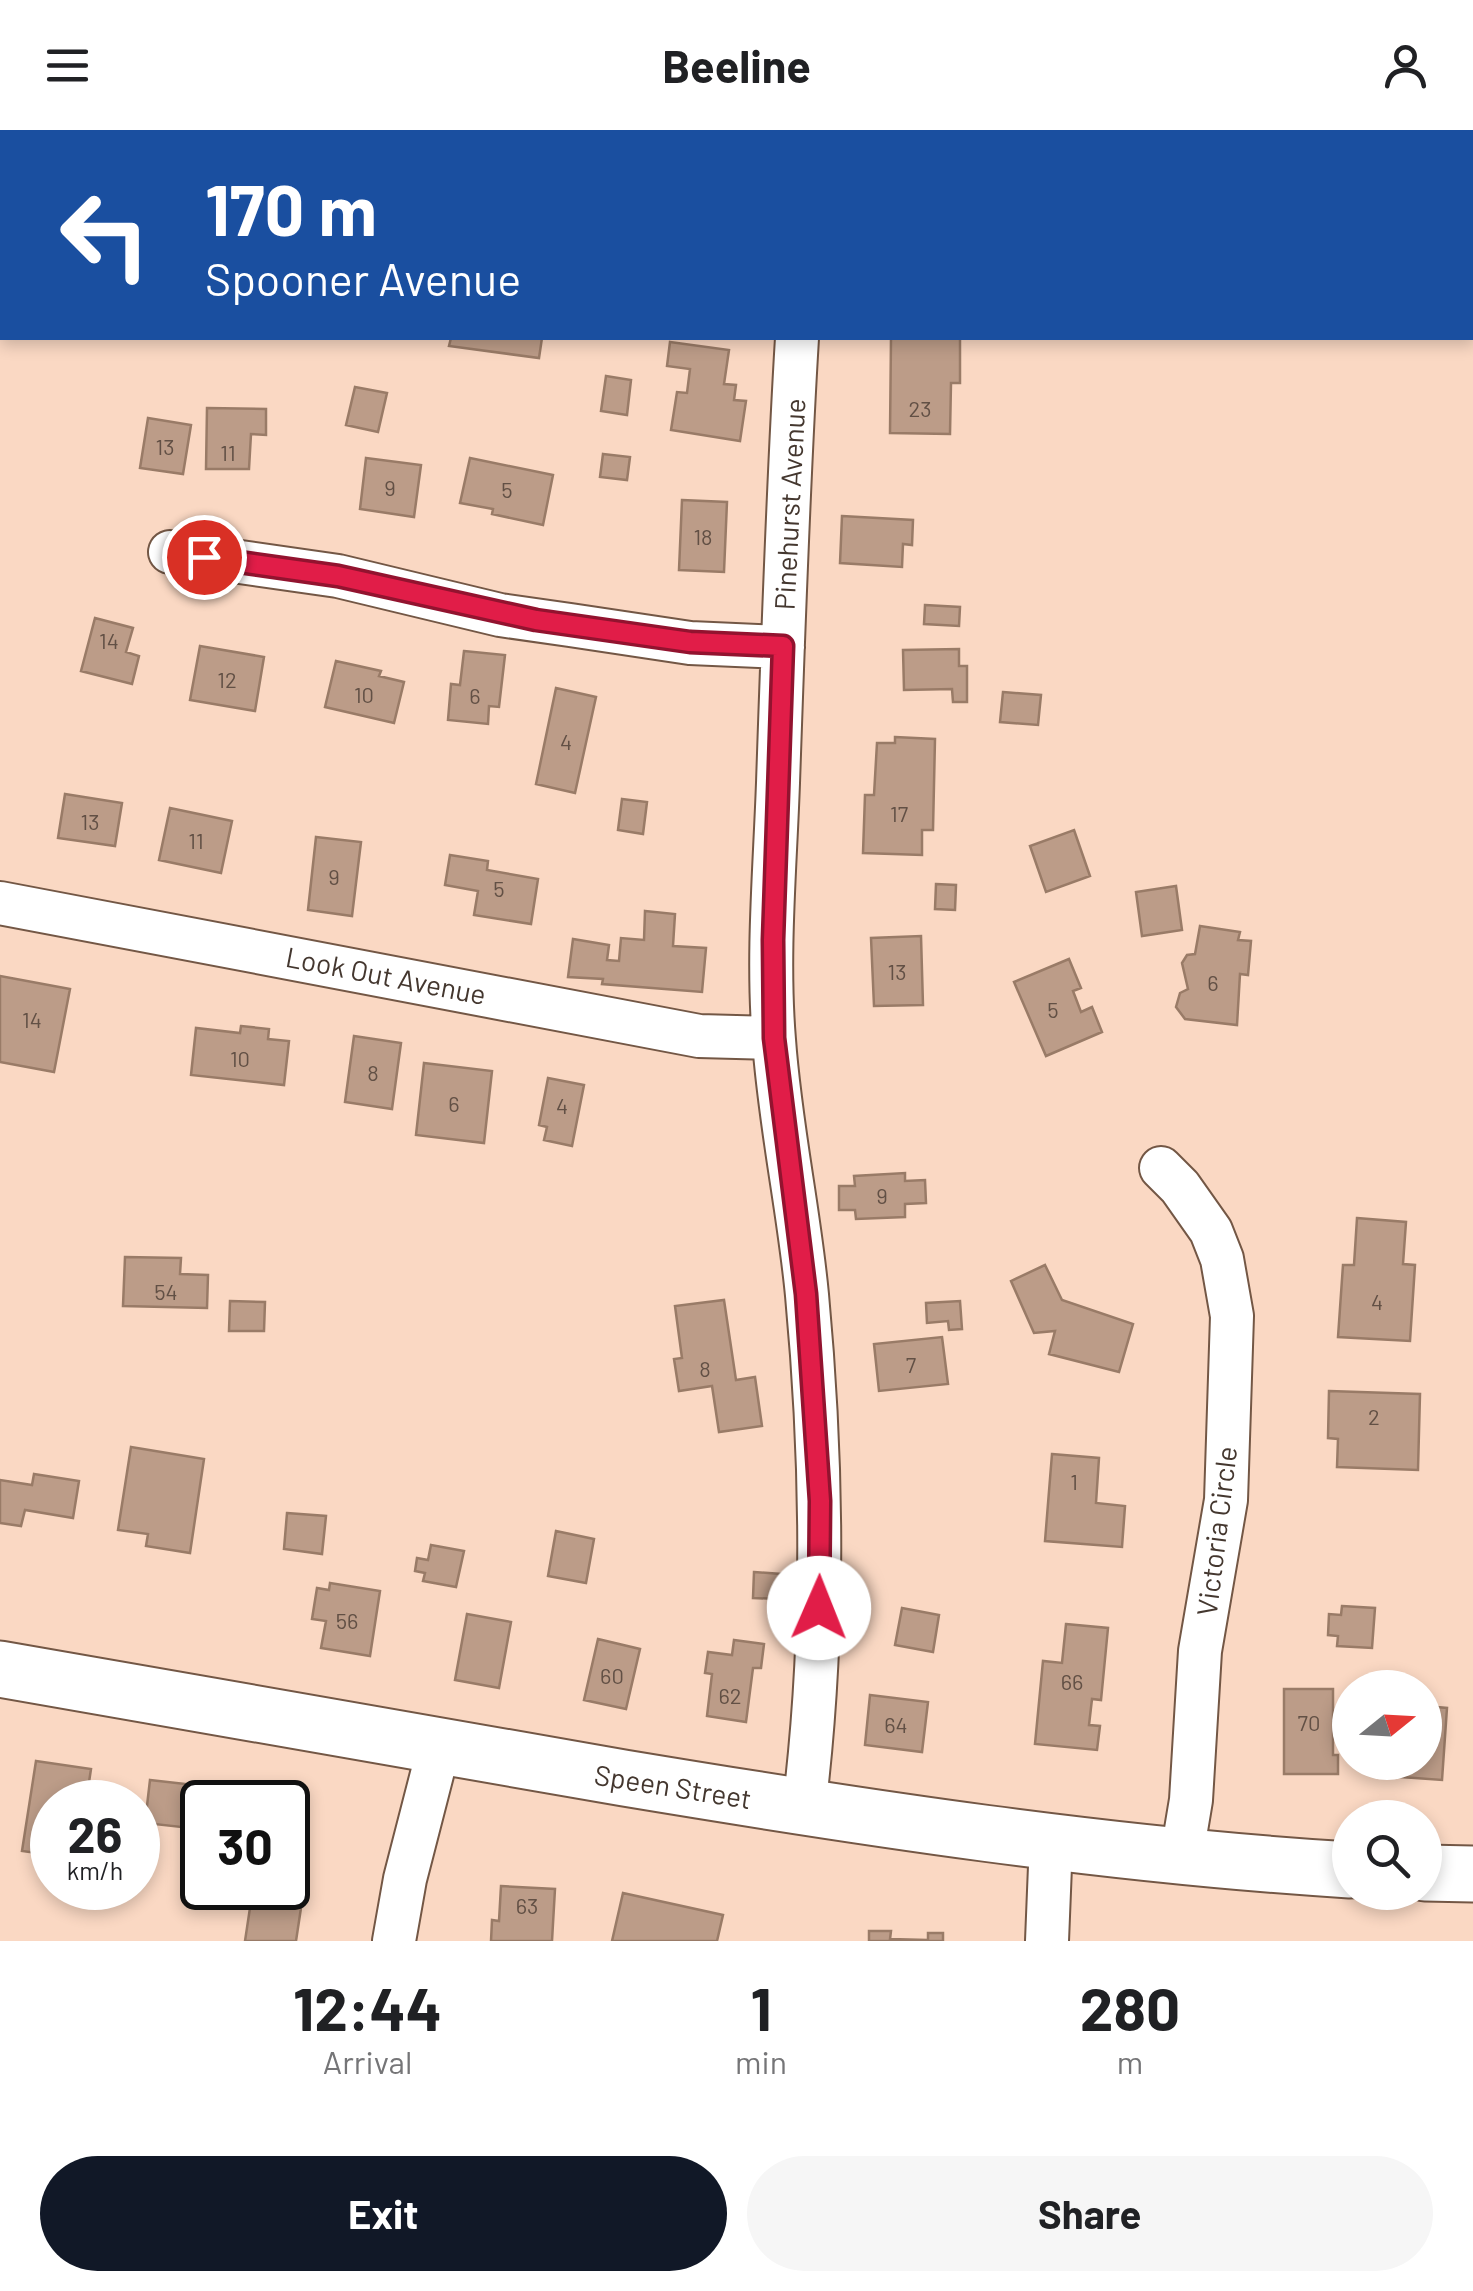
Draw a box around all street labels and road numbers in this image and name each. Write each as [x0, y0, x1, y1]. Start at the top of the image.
street label: Pinehurst Avenue [766, 397, 812, 611]
street label: Look Out Avenue [283, 939, 489, 1011]
street label: Victoria Circle [1189, 1444, 1243, 1618]
street label: Speen Street [592, 1757, 754, 1815]

